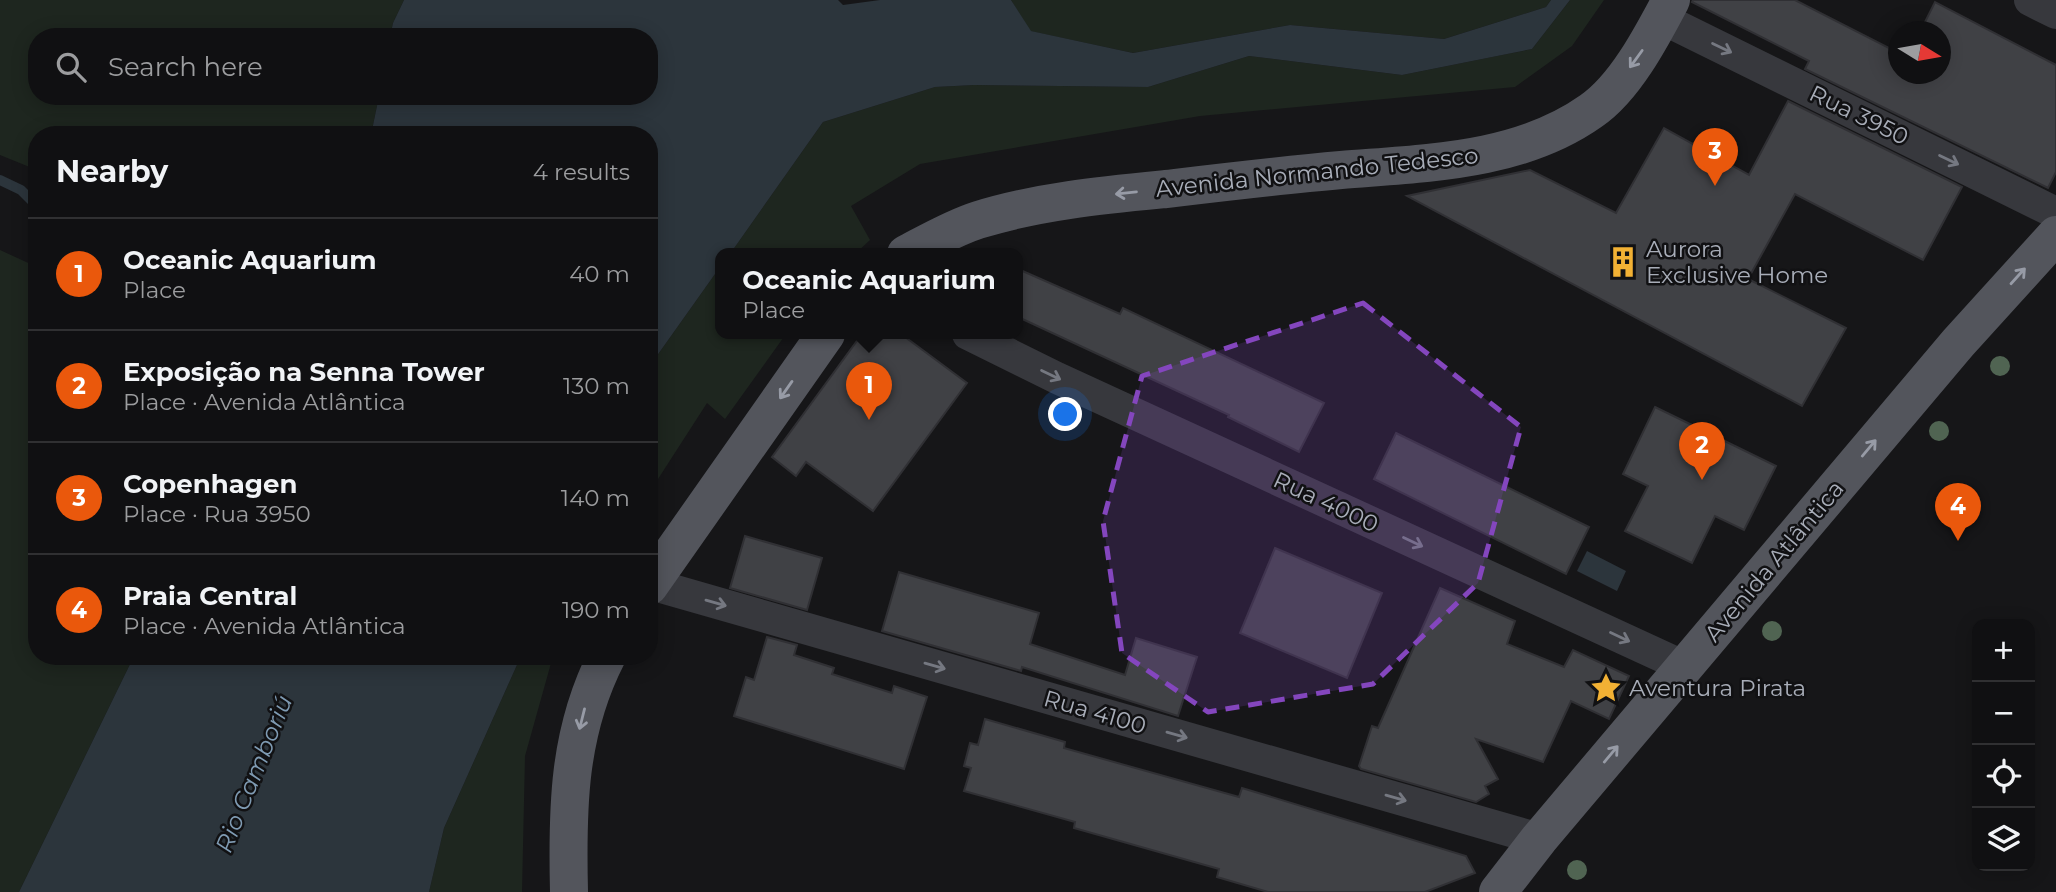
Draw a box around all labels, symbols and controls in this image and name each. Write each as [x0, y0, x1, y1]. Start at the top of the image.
north arrow [1888, 21, 1951, 84]
search box [28, 28, 658, 105]
one-way arrow [1711, 42, 1732, 56]
icon: search [52, 48, 90, 86]
one-way arrow [1629, 49, 1643, 68]
text: Search here [108, 51, 263, 83]
street label: Rua 3950 [1805, 79, 1913, 151]
pin: 3 [1692, 128, 1738, 186]
street label: Avenida Normando Tedesco [1154, 141, 1480, 203]
text: Nearby [56, 153, 168, 190]
one-way arrow [1938, 153, 1959, 167]
text: 4 results [533, 158, 630, 186]
one-way arrow [1115, 187, 1138, 200]
place label: Aurora Exclusive Home [1646, 235, 1828, 289]
text: Oceanic Aquarium [123, 244, 376, 276]
building icon: Aurora Exclusive Home [1606, 245, 1640, 279]
popup [715, 248, 1023, 339]
text: 1 [74, 260, 84, 288]
text: 40 m [569, 260, 630, 288]
text: Oceanic Aquarium [742, 264, 996, 296]
one-way arrow [2010, 268, 2027, 285]
text: Place [123, 276, 186, 304]
text: Place [742, 296, 805, 324]
text: Exposição na Senna Tower [123, 356, 485, 388]
pin: 1 [846, 362, 892, 420]
one-way arrow [1040, 369, 1061, 382]
text: 2 [72, 372, 86, 400]
text: 130 m [563, 372, 630, 400]
one-way arrow [779, 380, 793, 399]
text: Place · Avenida Atlântica [123, 388, 406, 416]
your location [1048, 397, 1082, 431]
pin: 2 [1679, 422, 1725, 480]
one-way arrow [1861, 439, 1877, 457]
street label: Rua 4000 [1269, 466, 1383, 538]
text: Copenhagen [123, 468, 297, 500]
street label: Avenida Atlântica [1698, 475, 1850, 647]
pin: 4 [1935, 483, 1981, 541]
text: 3 [72, 484, 86, 512]
text: 140 m [561, 484, 630, 512]
text: Place · Rua 3950 [123, 500, 311, 528]
one-way arrow [1402, 536, 1423, 549]
text: Praia Central [123, 580, 297, 612]
text: 4 [71, 596, 87, 624]
text: 190 m [562, 596, 630, 624]
one-way arrow [705, 597, 727, 610]
text: Place · Avenida Atlântica [123, 612, 406, 640]
map controls [1972, 619, 2035, 871]
button: + [1972, 619, 2035, 682]
one-way arrow [1609, 631, 1630, 644]
one-way arrow [924, 660, 946, 673]
place icon: Aventura Pirata [1589, 671, 1623, 705]
place label: Aventura Pirata [1629, 674, 1806, 702]
button: − [1972, 682, 2035, 745]
street label: Rua 4100 [1041, 684, 1149, 740]
water label: Rio Camboriú [209, 691, 298, 857]
one-way arrow [575, 707, 588, 730]
one-way arrow [1166, 730, 1188, 743]
one-way arrow [1603, 745, 1619, 763]
button: locate [1972, 745, 2035, 808]
one-way arrow [1384, 792, 1407, 805]
button: layers [1972, 808, 2035, 871]

